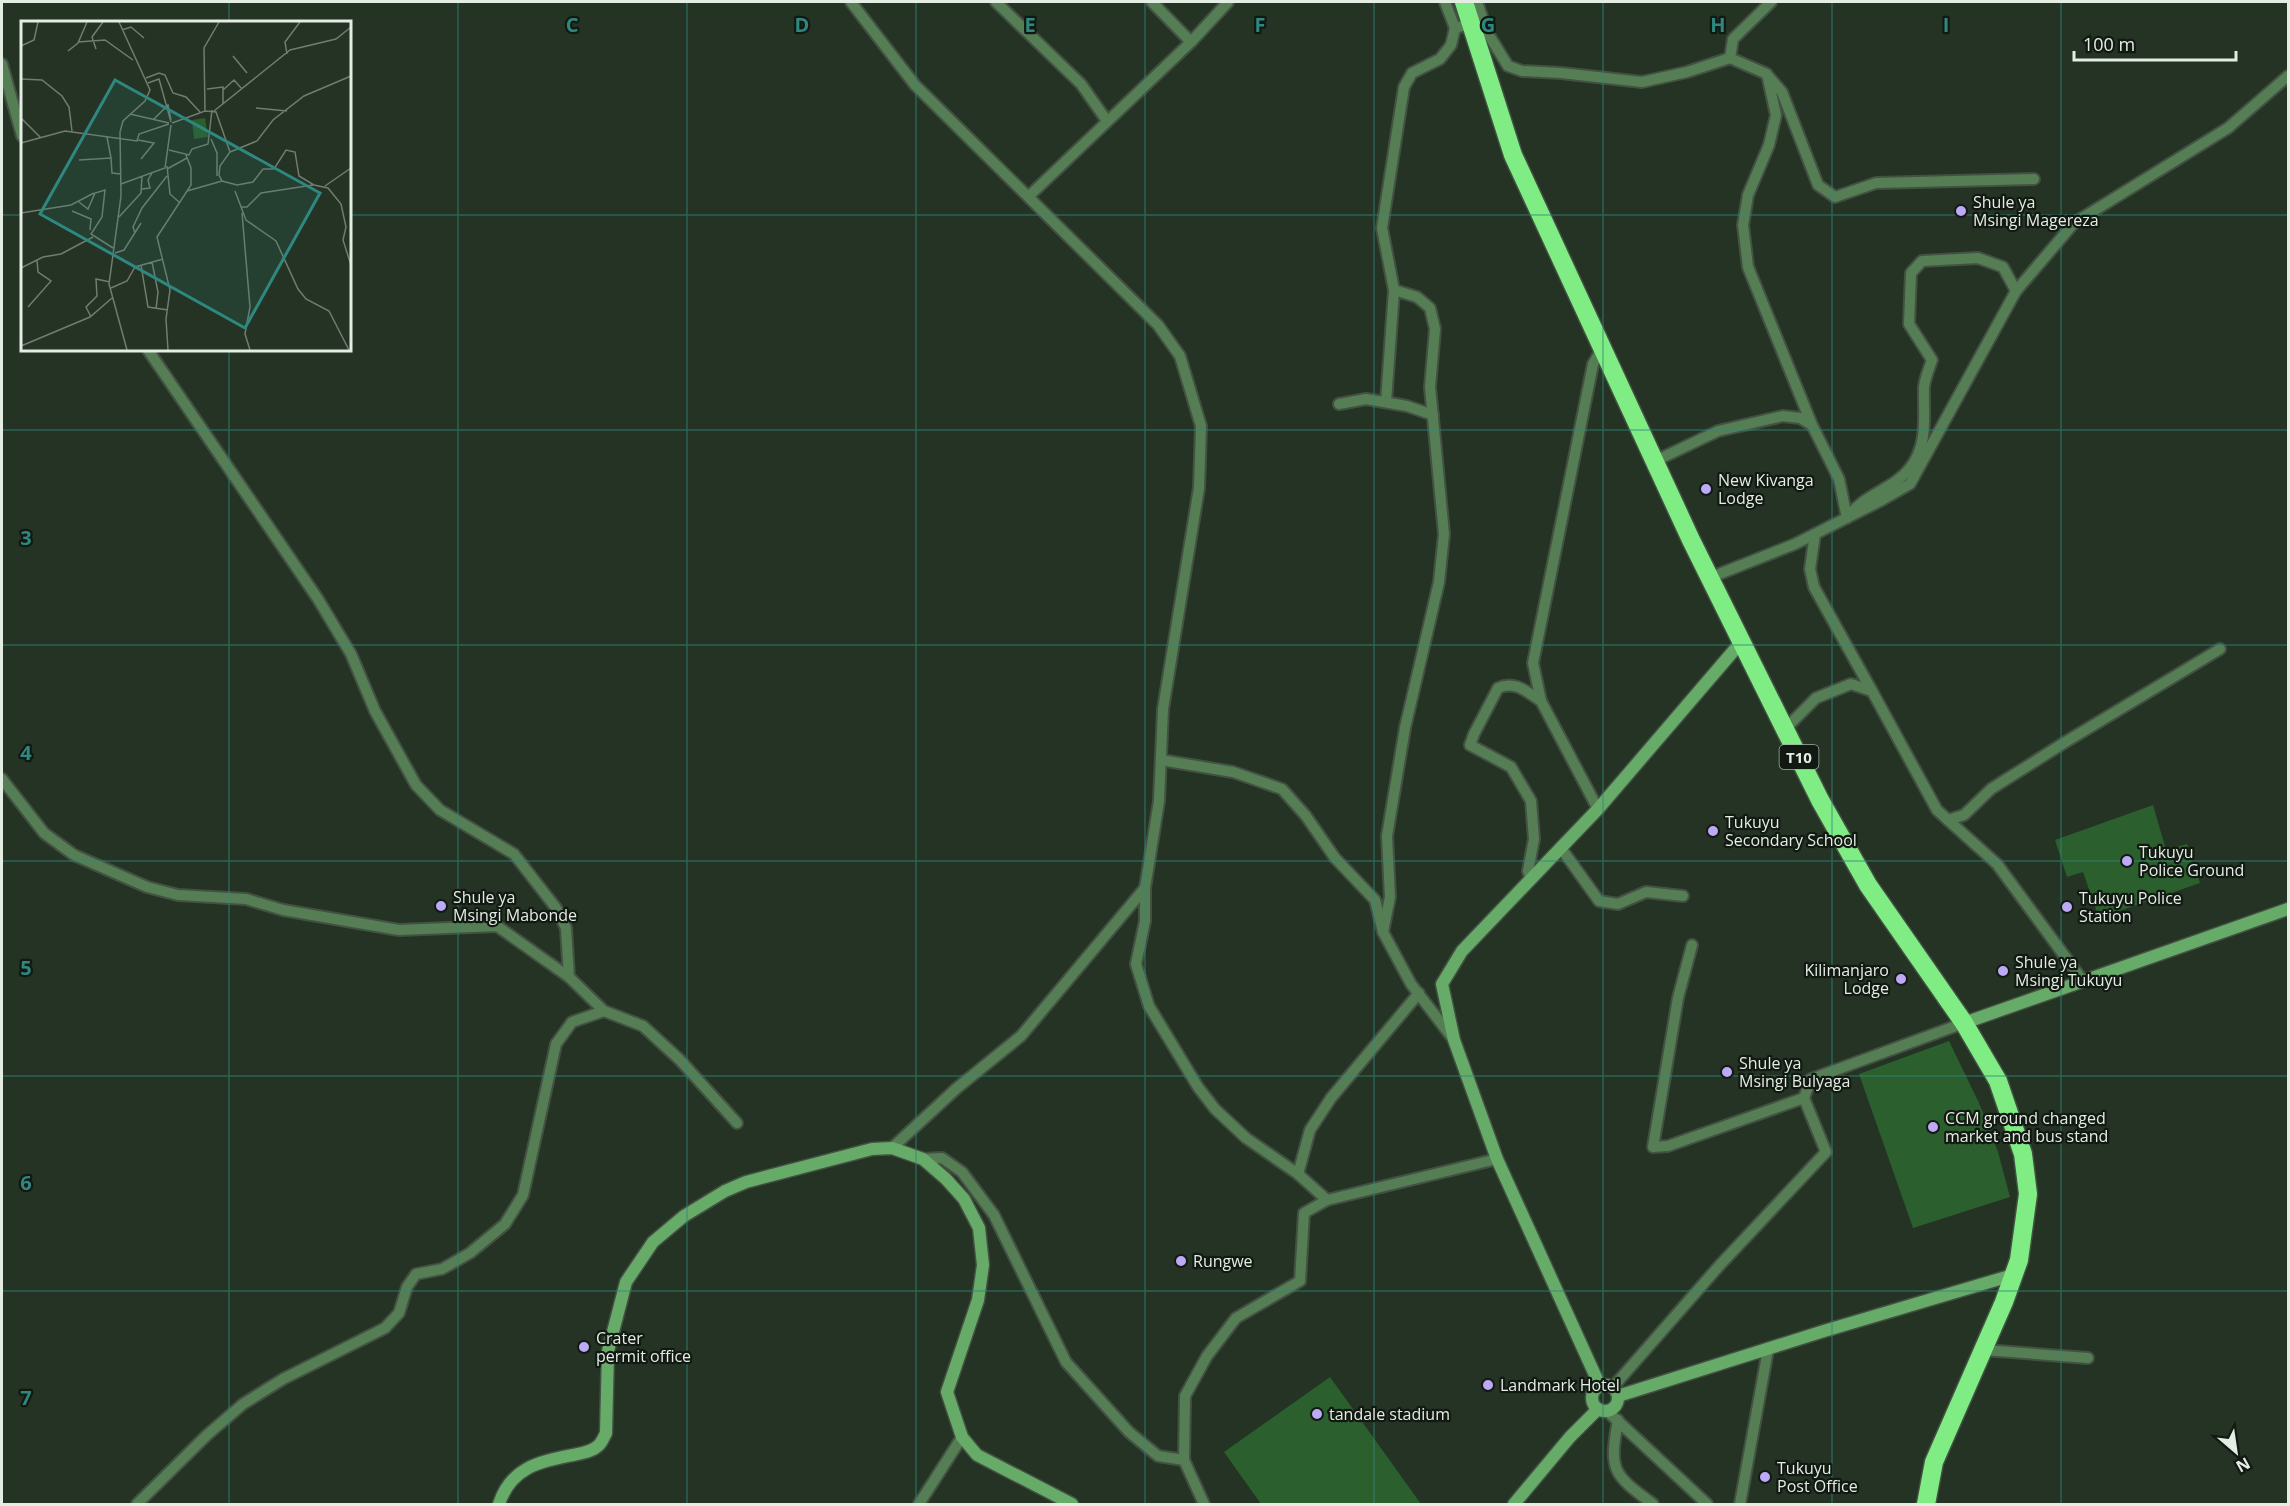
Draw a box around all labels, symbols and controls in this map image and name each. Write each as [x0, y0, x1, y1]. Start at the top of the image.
text: C [566, 11, 579, 38]
text: D [795, 11, 809, 38]
text: E [1024, 11, 1036, 38]
text: F [1255, 11, 1265, 38]
text: G [1481, 11, 1495, 38]
text: H [1710, 11, 1726, 38]
text: I [1943, 11, 1949, 38]
inset map [21, 21, 351, 351]
scale bar [2074, 24, 2236, 62]
text: 100 m [2083, 32, 2135, 56]
place label: Shule ya Msingi Magereza [1973, 191, 2099, 231]
marker: Shule ya Msingi Magereza [1954, 204, 1968, 218]
place label: New Kivanga Lodge [1718, 469, 1814, 509]
marker: New Kivanga Lodge [1699, 482, 1713, 496]
text: 3 [20, 524, 32, 551]
text: 4 [20, 739, 32, 766]
road number: T10 [1780, 745, 1818, 769]
place label: Tukuyu Secondary School [1725, 811, 1857, 851]
marker: Tukuyu Secondary School [1706, 824, 1720, 838]
place label: Tukuyu Police Ground [2139, 841, 2244, 881]
marker: Tukuyu Police Ground [2120, 854, 2134, 868]
place label: Shule ya Msingi Mabonde [453, 886, 577, 926]
place label: Tukuyu Police Station [2079, 887, 2182, 927]
marker: Shule ya Msingi Mabonde [434, 899, 448, 913]
marker: Tukuyu Police Station [2060, 900, 2074, 914]
place label: Shule ya Msingi Tukuyu [2015, 951, 2122, 991]
text: 5 [20, 954, 32, 981]
place label: Kilimanjaro Lodge [1804, 959, 1889, 999]
marker: Shule ya Msingi Tukuyu [1996, 964, 2010, 978]
marker: Kilimanjaro Lodge [1894, 972, 1908, 986]
place label: Shule ya Msingi Bulyaga [1739, 1052, 1850, 1092]
marker: Shule ya Msingi Bulyaga [1720, 1065, 1734, 1079]
place label: CCM ground changed market and bus stand [1945, 1107, 2108, 1147]
marker: CCM ground changed market and bus stand [1926, 1120, 1940, 1134]
text: 6 [20, 1169, 32, 1196]
place label: Rungwe [1193, 1250, 1253, 1272]
marker: Rungwe [1174, 1254, 1188, 1268]
place label: Crater permit office [596, 1327, 691, 1367]
marker: Crater permit office [577, 1340, 591, 1354]
place label: Landmark Hotel [1500, 1374, 1620, 1396]
marker: Landmark Hotel [1481, 1378, 1495, 1392]
text: 7 [20, 1384, 32, 1411]
place label: tandale stadium [1329, 1403, 1450, 1425]
marker: tandale stadium [1310, 1407, 1324, 1421]
north arrow [2206, 1422, 2266, 1482]
text: N [2232, 1452, 2254, 1478]
place label: Tukuyu Post Office [1777, 1457, 1858, 1497]
marker: Tukuyu Post Office [1758, 1470, 1772, 1484]

